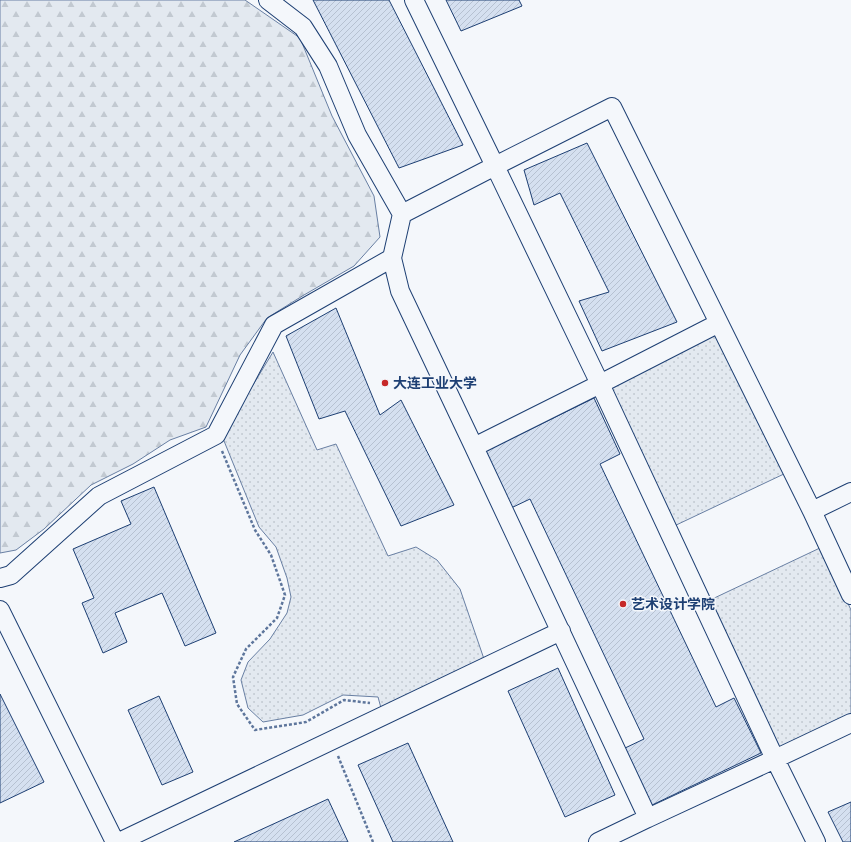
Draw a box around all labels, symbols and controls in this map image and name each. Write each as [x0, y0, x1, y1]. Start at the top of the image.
place label: 大连工业大学 [393, 376, 477, 391]
marker: 大连工业大学 [380, 378, 390, 388]
place label: 艺术设计学院 [631, 597, 715, 612]
marker: 艺术设计学院 [618, 599, 628, 609]

